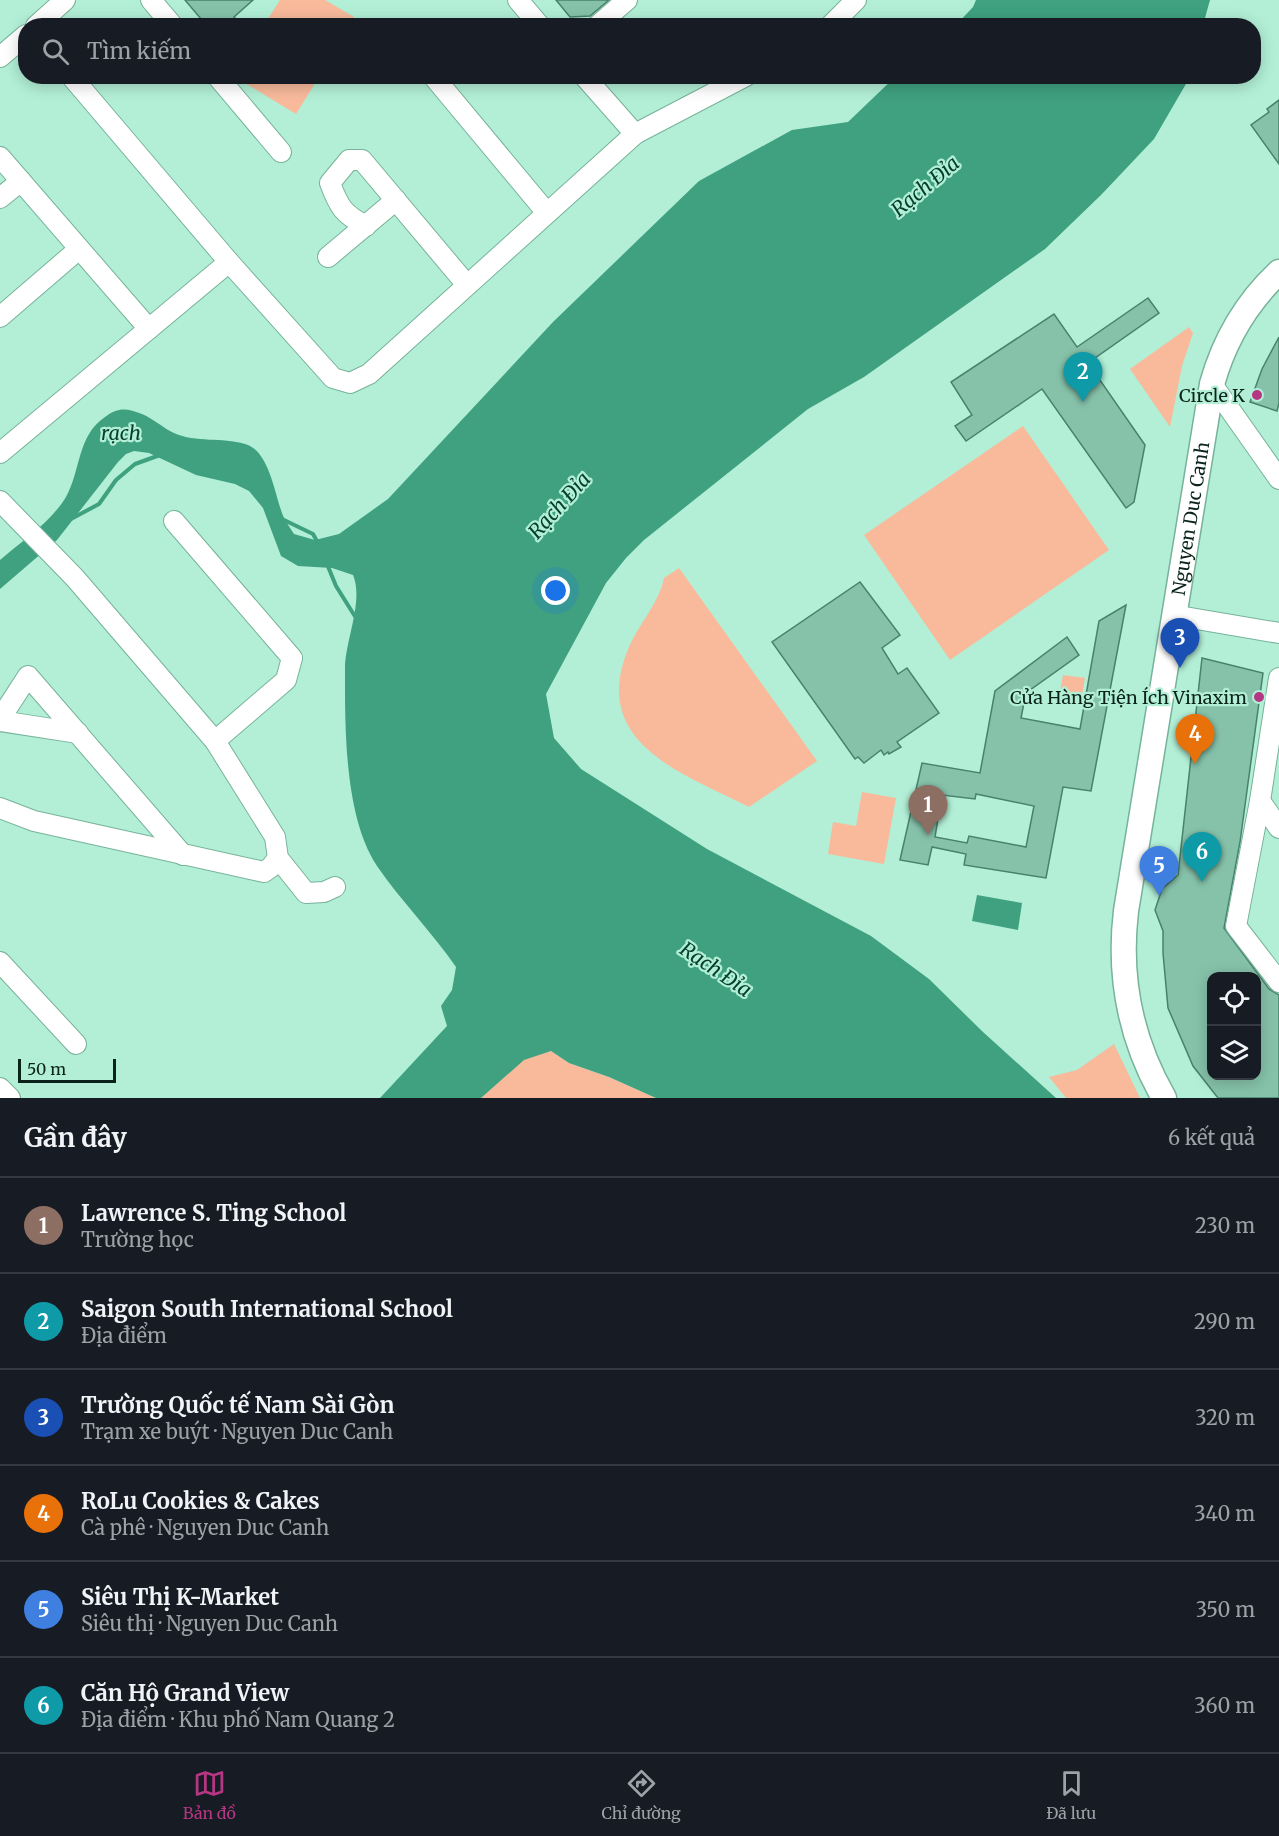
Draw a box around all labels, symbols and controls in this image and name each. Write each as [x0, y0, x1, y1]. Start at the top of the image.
search box [18, 18, 1261, 84]
icon: search [39, 35, 72, 68]
text: Tìm kiếm [87, 37, 191, 65]
water label: Rạch Đỉa [886, 150, 964, 222]
pin: 2 [1064, 352, 1102, 402]
place label: Circle K [1179, 384, 1245, 407]
marker: Circle K [1250, 388, 1264, 402]
water label: rạch [101, 420, 141, 445]
street label: Nguyen Duc Canh [1166, 440, 1214, 597]
water label: Rạch Đỉa [523, 467, 595, 543]
your location [541, 576, 570, 605]
pin: 3 [1160, 618, 1200, 668]
place label: Cửa Hàng Tiện Ích Vinaxim [1010, 686, 1247, 709]
marker: Cửa Hàng Tiện Ích Vinaxim [1252, 690, 1266, 704]
pin: 4 [1176, 714, 1214, 764]
pin: 1 [908, 786, 948, 835]
pin: 6 [1182, 832, 1222, 882]
pin: 5 [1140, 846, 1178, 896]
water label: Rạch Đỉa [675, 936, 757, 1002]
map controls [1207, 972, 1261, 1080]
button: locate [1207, 972, 1261, 1026]
button: layers [1207, 1026, 1261, 1080]
scale bar [18, 1056, 116, 1084]
text: 50 m [27, 1059, 66, 1079]
text: Gần đây [24, 1121, 127, 1154]
text: 6 kết quả [1168, 1125, 1255, 1150]
text: Lawrence S. Ting School [81, 1199, 346, 1227]
text: 1 [39, 1213, 48, 1238]
text: 230 m [1195, 1213, 1255, 1238]
text: Trường học [81, 1227, 194, 1252]
text: Saigon South International School [81, 1295, 453, 1323]
text: 2 [38, 1309, 49, 1334]
text: 290 m [1194, 1309, 1255, 1334]
text: Địa điểm [81, 1323, 167, 1348]
text: Trường Quốc tế Nam Sài Gòn [81, 1391, 394, 1419]
text: 3 [38, 1405, 49, 1430]
text: 320 m [1195, 1405, 1255, 1430]
text: Trạm xe buýt · Nguyen Duc Canh [81, 1419, 393, 1444]
text: RoLu Cookies & Cakes [81, 1487, 320, 1515]
text: 4 [37, 1501, 50, 1526]
text: 340 m [1194, 1501, 1255, 1526]
text: Cà phê · Nguyen Duc Canh [81, 1515, 329, 1540]
text: Siêu Thị K-Market [81, 1583, 279, 1611]
text: 5 [38, 1597, 49, 1622]
text: 350 m [1196, 1597, 1255, 1622]
text: Siêu thị · Nguyen Duc Canh [81, 1611, 338, 1636]
text: Căn Hộ Grand View [81, 1679, 289, 1707]
text: 6 [37, 1693, 50, 1718]
text: 360 m [1194, 1693, 1255, 1718]
text: Địa điểm · Khu phố Nam Quang 2 [81, 1707, 395, 1732]
tab: Bản đồ [183, 1767, 236, 1823]
tab: Chỉ đường [601, 1767, 681, 1823]
tab: Đã lưu [1046, 1767, 1096, 1823]

